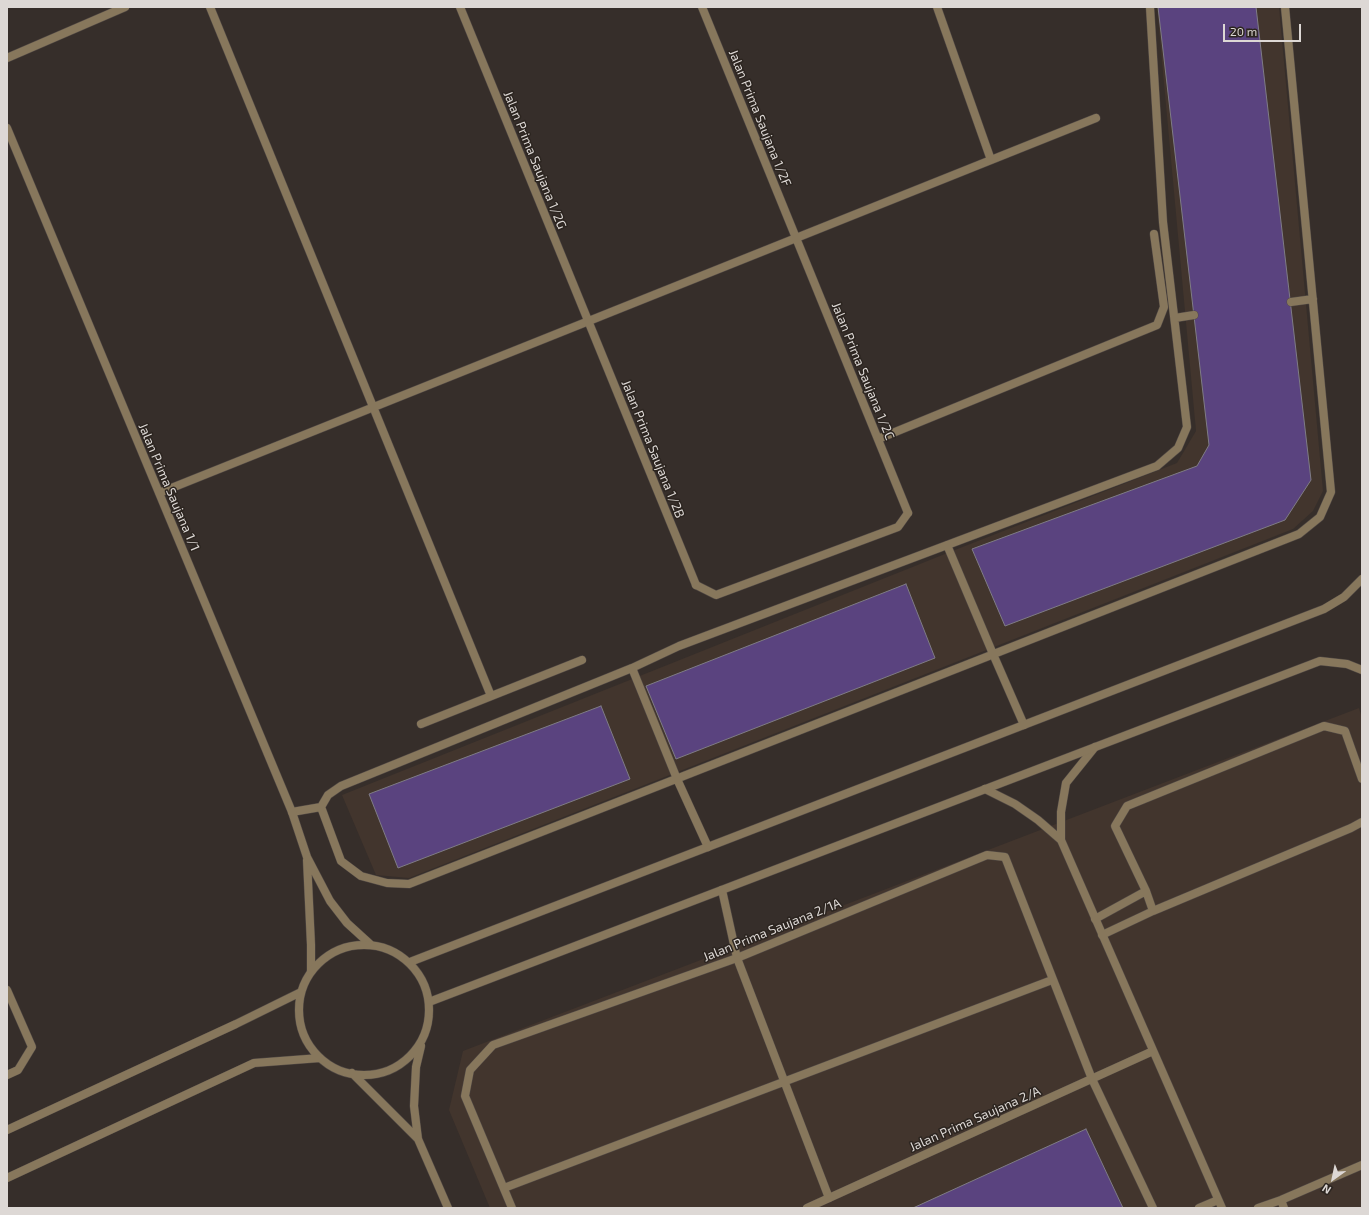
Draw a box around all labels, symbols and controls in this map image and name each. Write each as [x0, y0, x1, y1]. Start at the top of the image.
scale bar [1225, 16, 1303, 42]
text: 20 m [1230, 24, 1257, 38]
street label: Jalan Prima Saujana 1/2F [725, 47, 795, 189]
street label: Jalan Prima Saujana 1/2G [500, 89, 570, 231]
street label: Jalan Prima Saujana 1/2C [828, 300, 898, 442]
street label: Jalan Prima Saujana 1/2B [618, 378, 688, 520]
street label: Jalan Prima Saujana 1/1 [135, 421, 203, 553]
street label: Jalan Prima Saujana 2/1A [701, 895, 843, 965]
street label: Jalan Prima Saujana 2/A [907, 1083, 1043, 1155]
north arrow [1313, 1159, 1353, 1199]
text: N [1319, 1182, 1333, 1197]

